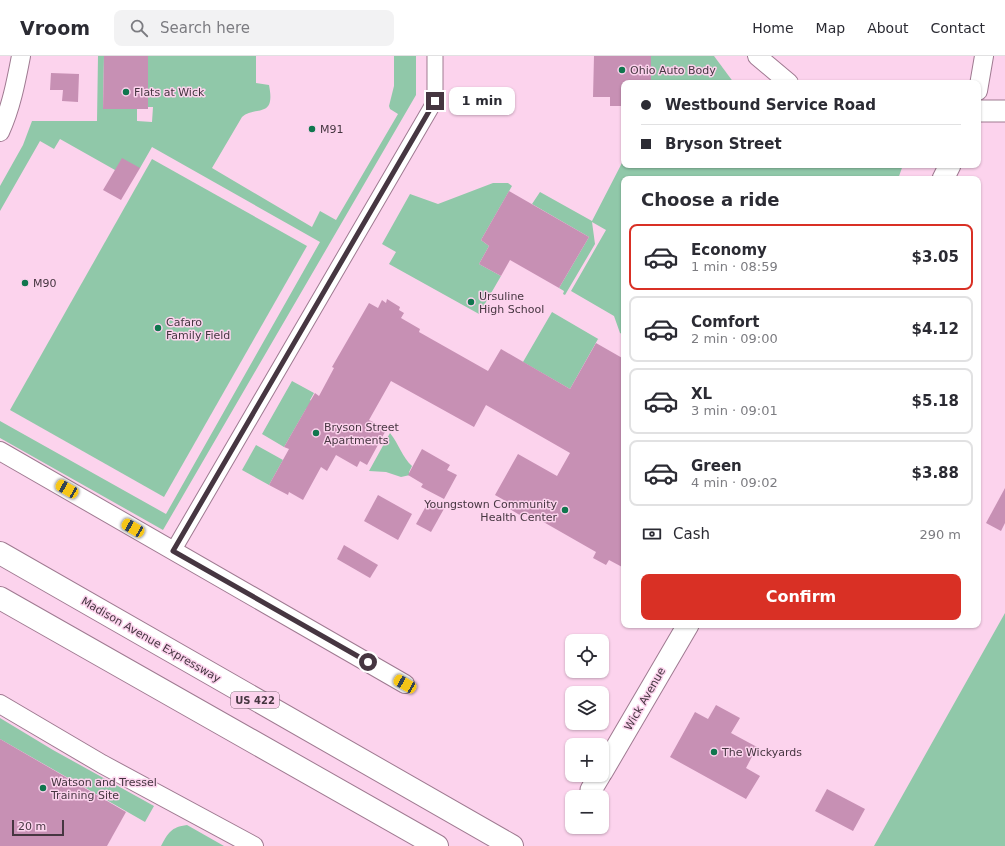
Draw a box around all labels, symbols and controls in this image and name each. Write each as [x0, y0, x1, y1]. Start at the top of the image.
search box [114, 10, 394, 46]
text: Vroom [20, 17, 90, 39]
icon: search [128, 17, 150, 39]
text: Search here [160, 19, 250, 37]
text: Home [752, 20, 794, 36]
text: Map [816, 20, 845, 36]
text: About [867, 20, 909, 36]
text: Contact [931, 20, 985, 36]
place label: Ohio Auto Body [630, 64, 716, 77]
marker: Ohio Auto Body [617, 65, 627, 75]
place label: Flats at Wick [134, 86, 205, 99]
marker: Flats at Wick [121, 87, 131, 97]
callout: 1 min [449, 87, 515, 115]
route end [426, 92, 444, 110]
text: 1 min [462, 93, 502, 108]
text: Westbound Service Road [665, 96, 876, 114]
place label: M91 [320, 123, 344, 136]
marker: M91 [307, 124, 317, 134]
text: Bryson Street [665, 135, 782, 153]
text: Choose a ride [641, 189, 780, 210]
icon: car [643, 239, 679, 275]
text: Economy [691, 241, 767, 259]
text: $3.05 [912, 248, 959, 266]
text: 1 min · 08:59 [691, 259, 778, 274]
place label: M90 [33, 277, 57, 290]
marker: M90 [20, 278, 30, 288]
place label: Ursuline High School [479, 290, 544, 316]
marker: Ursuline High School [466, 297, 476, 307]
icon: car [643, 311, 679, 347]
text: Comfort [691, 313, 759, 331]
place label: Cafaro Family Field [166, 316, 230, 342]
text: $4.12 [912, 320, 959, 338]
marker: Cafaro Family Field [153, 323, 163, 333]
text: 2 min · 09:00 [691, 331, 778, 346]
icon: car [643, 383, 679, 419]
text: XL [691, 385, 712, 403]
text: $5.18 [912, 392, 959, 410]
text: 3 min · 09:01 [691, 403, 778, 418]
place label: Bryson Street Apartments [324, 421, 400, 447]
marker: Bryson Street Apartments [311, 428, 321, 438]
icon: car [643, 455, 679, 491]
text: Green [691, 457, 742, 475]
text: $3.88 [912, 464, 959, 482]
text: 4 min · 09:02 [691, 475, 778, 490]
car [54, 478, 80, 500]
place label: Youngstown Community Health Center [423, 498, 557, 524]
marker: Youngstown Community Health Center [560, 505, 570, 515]
car [120, 517, 146, 539]
icon: cash [641, 523, 663, 545]
text: Cash [673, 525, 710, 543]
text: 290 m [919, 527, 961, 542]
button: Confirm [641, 574, 961, 620]
street label: Madison Avenue Expressway [79, 595, 223, 686]
map controls [565, 634, 609, 834]
button: locate [565, 634, 609, 678]
route start [359, 653, 377, 671]
street label: Wick Avenue [622, 665, 668, 733]
car [392, 673, 418, 695]
button: layers [565, 686, 609, 730]
road number: US 422 [231, 692, 279, 708]
button: + [565, 738, 609, 782]
place label: The Wickyards [721, 746, 802, 759]
marker: The Wickyards [709, 747, 719, 757]
place label: Watson and Tressel Training Site [50, 776, 157, 802]
marker: Watson and Tressel Training Site [38, 783, 48, 793]
button: − [565, 790, 609, 834]
scale bar [12, 818, 64, 837]
text: 20 m [18, 820, 46, 833]

